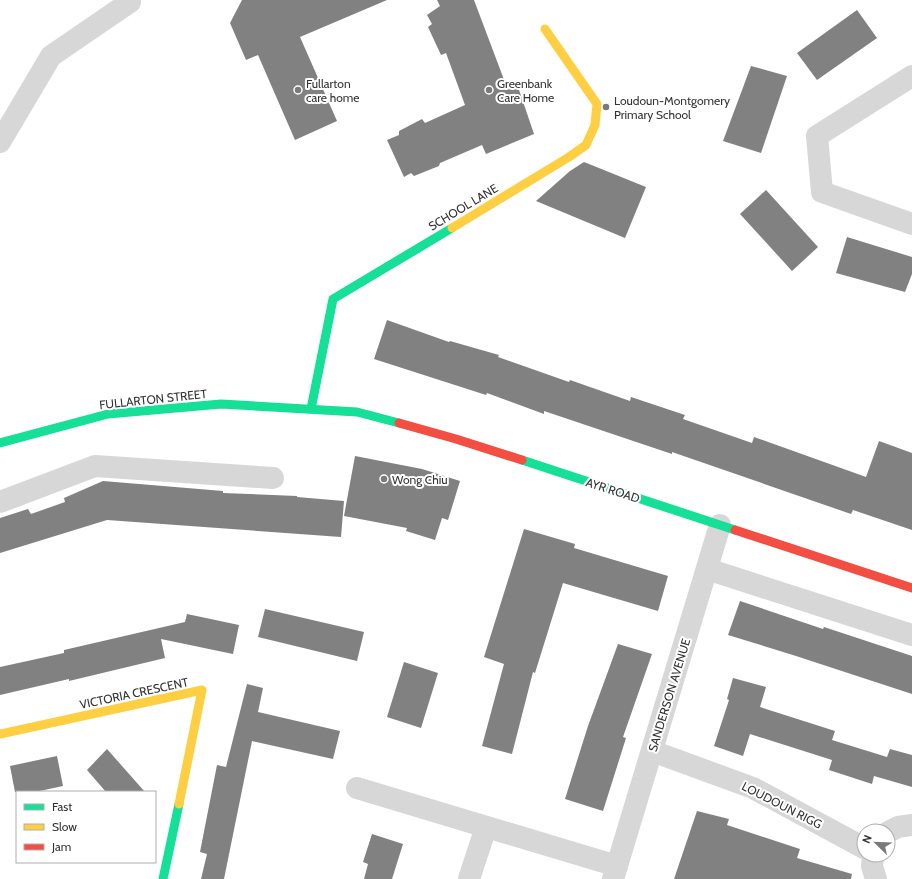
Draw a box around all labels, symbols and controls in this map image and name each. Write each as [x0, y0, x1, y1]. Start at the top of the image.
place label: Fullarton care home [306, 76, 359, 105]
place label: Greenbank Care Home [497, 76, 554, 105]
marker: Fullarton care home [293, 85, 303, 95]
marker: Greenbank Care Home [484, 85, 494, 95]
place label: Loudoun-Montgomery Primary School [614, 93, 730, 122]
marker: Loudoun-Montgomery Primary School [601, 102, 611, 112]
street label: SCHOOL LANE [425, 180, 501, 234]
street label: FULLARTON STREET [98, 386, 208, 412]
place label: Wong Chiu [392, 472, 448, 487]
marker: Wong Chiu [379, 474, 389, 484]
street label: AYR ROAD [584, 474, 642, 506]
street label: SANDERSON AVENUE [645, 636, 693, 753]
street label: VICTORIA CRESCENT [78, 674, 190, 712]
street label: LOUDOUN RIGG [739, 778, 825, 832]
legend [16, 791, 156, 863]
text: Fast [52, 799, 72, 814]
text: Slow [52, 819, 77, 834]
north arrow [856, 823, 896, 863]
text: N [859, 833, 875, 845]
text: Jam [51, 839, 71, 854]

